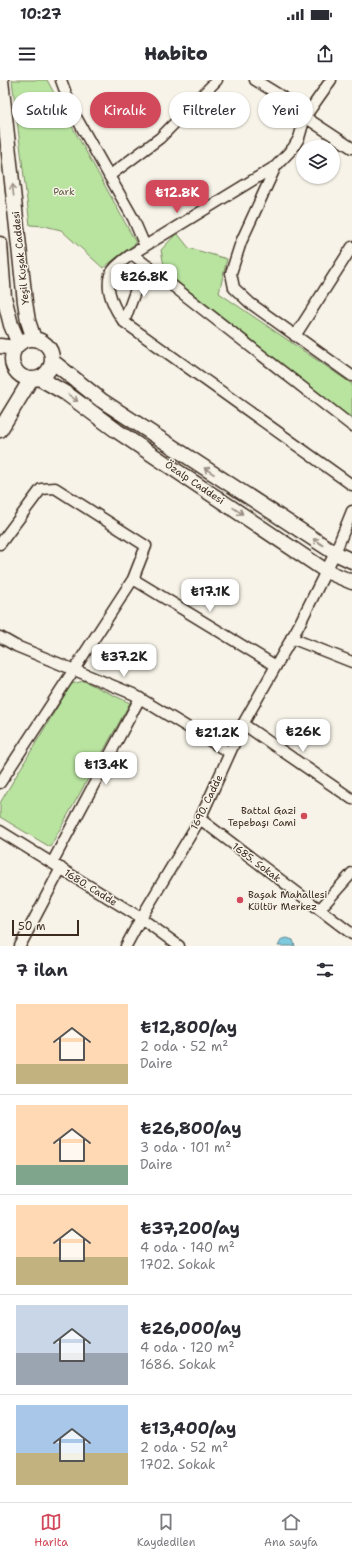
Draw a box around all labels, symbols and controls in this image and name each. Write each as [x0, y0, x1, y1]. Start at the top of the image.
text: 10:27 [20, 4, 61, 24]
text: Habito [144, 42, 208, 66]
icon: menu [16, 43, 38, 65]
icon: share [314, 43, 336, 65]
chip: Satılık [12, 92, 82, 128]
chip: Kiralık [90, 92, 161, 128]
chip: Filtreler [169, 92, 250, 128]
chip: Yeni [258, 92, 313, 128]
map controls [296, 140, 340, 184]
button: layers [296, 140, 340, 184]
pin: ₺12.8K [144, 180, 210, 214]
one-way arrow [9, 184, 17, 197]
text: ₺12.8K [155, 184, 199, 201]
park label: Park [53, 185, 75, 198]
street label: Yeşil Kuşak Caddesi [9, 210, 32, 305]
pin: ₺26.8K [111, 264, 177, 298]
text: ₺26.8K [120, 268, 168, 285]
one-way arrow [67, 394, 78, 403]
street label: Özalp Caddesi [163, 458, 227, 507]
one-way arrow [203, 466, 215, 474]
one-way arrow [232, 507, 243, 515]
one-way arrow [313, 538, 324, 546]
pin: ₺17.1K [177, 579, 243, 613]
text: ₺17.1K [190, 583, 230, 600]
pin: ₺37.2K [91, 644, 157, 678]
text: ₺37.2K [101, 648, 147, 665]
pin: ₺26K [279, 719, 327, 753]
pin: ₺21.2K [184, 720, 250, 754]
text: ₺26K [285, 723, 321, 740]
text: ₺21.2K [195, 724, 239, 741]
pin: ₺13.4K [73, 752, 139, 786]
text: ₺13.4K [84, 756, 128, 773]
street label: 1690. Cadde [188, 772, 225, 832]
place label: Battal Gazi Tepebaşı Cami [228, 804, 296, 829]
marker: Battal Gazi Tepebaşı Cami [299, 811, 309, 821]
street label: 1685. Sokak [230, 840, 284, 885]
street label: 1680. Cadde [62, 866, 120, 909]
place label: Başak Mahallesi Kültür Merkez [248, 888, 327, 913]
marker: Başak Mahallesi Kültür Merkez [235, 895, 245, 905]
scale bar [12, 918, 79, 937]
text: 50 m [18, 919, 46, 934]
text: 7 ilan [16, 959, 68, 981]
icon: filters [314, 959, 336, 981]
text: ₺12,800/ay [140, 1016, 237, 1038]
icon: home [48, 1020, 96, 1068]
text: 2 oda · 52 m² [140, 1038, 228, 1055]
text: Daire [140, 1055, 173, 1072]
text: ₺26,800/ay [140, 1117, 242, 1139]
icon: home [48, 1121, 96, 1169]
text: 3 oda · 101 m² [140, 1139, 231, 1156]
text: Daire [140, 1156, 173, 1173]
text: ₺37,200/ay [140, 1217, 240, 1239]
icon: home [48, 1221, 96, 1269]
text: 4 oda · 140 m² [140, 1239, 235, 1256]
text: 1702. Sokak [140, 1256, 216, 1273]
text: ₺26,000/ay [140, 1317, 241, 1339]
icon: home [48, 1321, 96, 1369]
text: 4 oda · 120 m² [140, 1339, 234, 1356]
text: 1686. Sokak [140, 1356, 216, 1373]
text: ₺13,400/ay [140, 1417, 236, 1439]
icon: home [48, 1421, 96, 1469]
text: 2 oda · 52 m² [140, 1439, 228, 1456]
text: 1702. Sokak [140, 1456, 216, 1473]
tab: Harita [34, 1511, 68, 1550]
tab: Kaydedilen [137, 1511, 195, 1550]
tab: Ana sayfa [264, 1511, 318, 1550]

